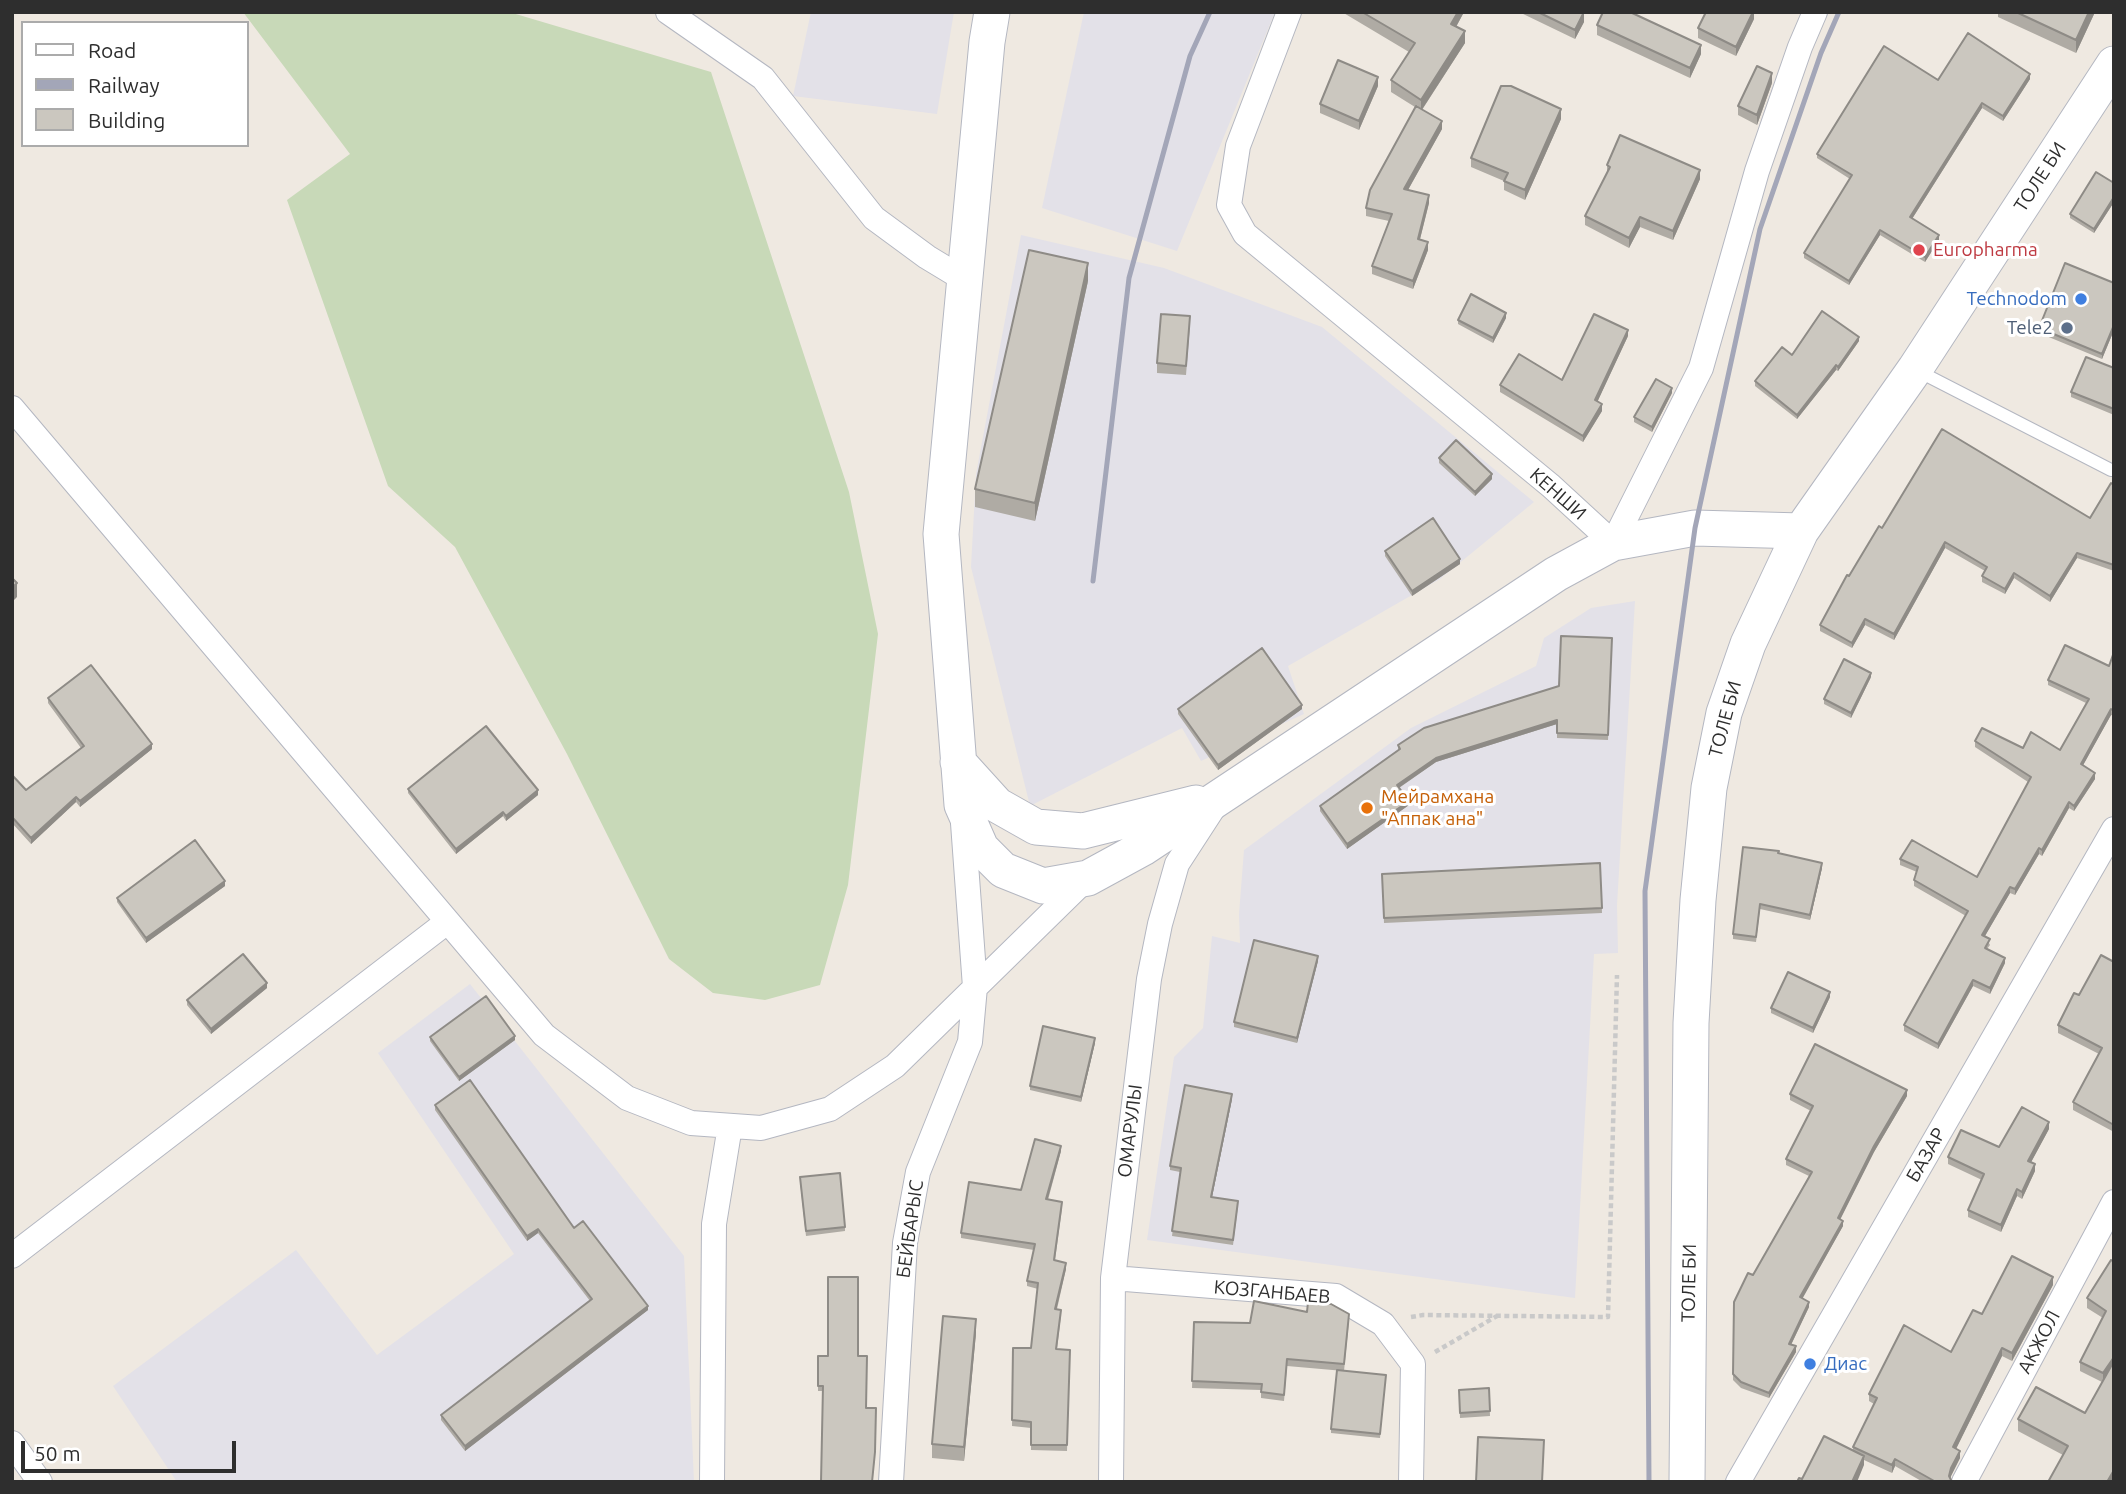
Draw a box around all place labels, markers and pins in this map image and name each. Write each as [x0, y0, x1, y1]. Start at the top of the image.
place label: Europharma [1933, 239, 2038, 261]
marker: Europharma [1911, 242, 1927, 258]
place label: Technodom [1967, 288, 2067, 310]
marker: Technodom [2073, 291, 2089, 307]
place label: Tele2 [2007, 317, 2053, 339]
marker: Tele2 [2059, 320, 2075, 336]
place label: Мейрамхана "Аппак ана" [1381, 786, 1494, 830]
marker: Мейрамхана "Аппак ана" [1359, 800, 1375, 816]
place label: Диас [1824, 1353, 1867, 1375]
marker: Диас [1802, 1356, 1818, 1372]

